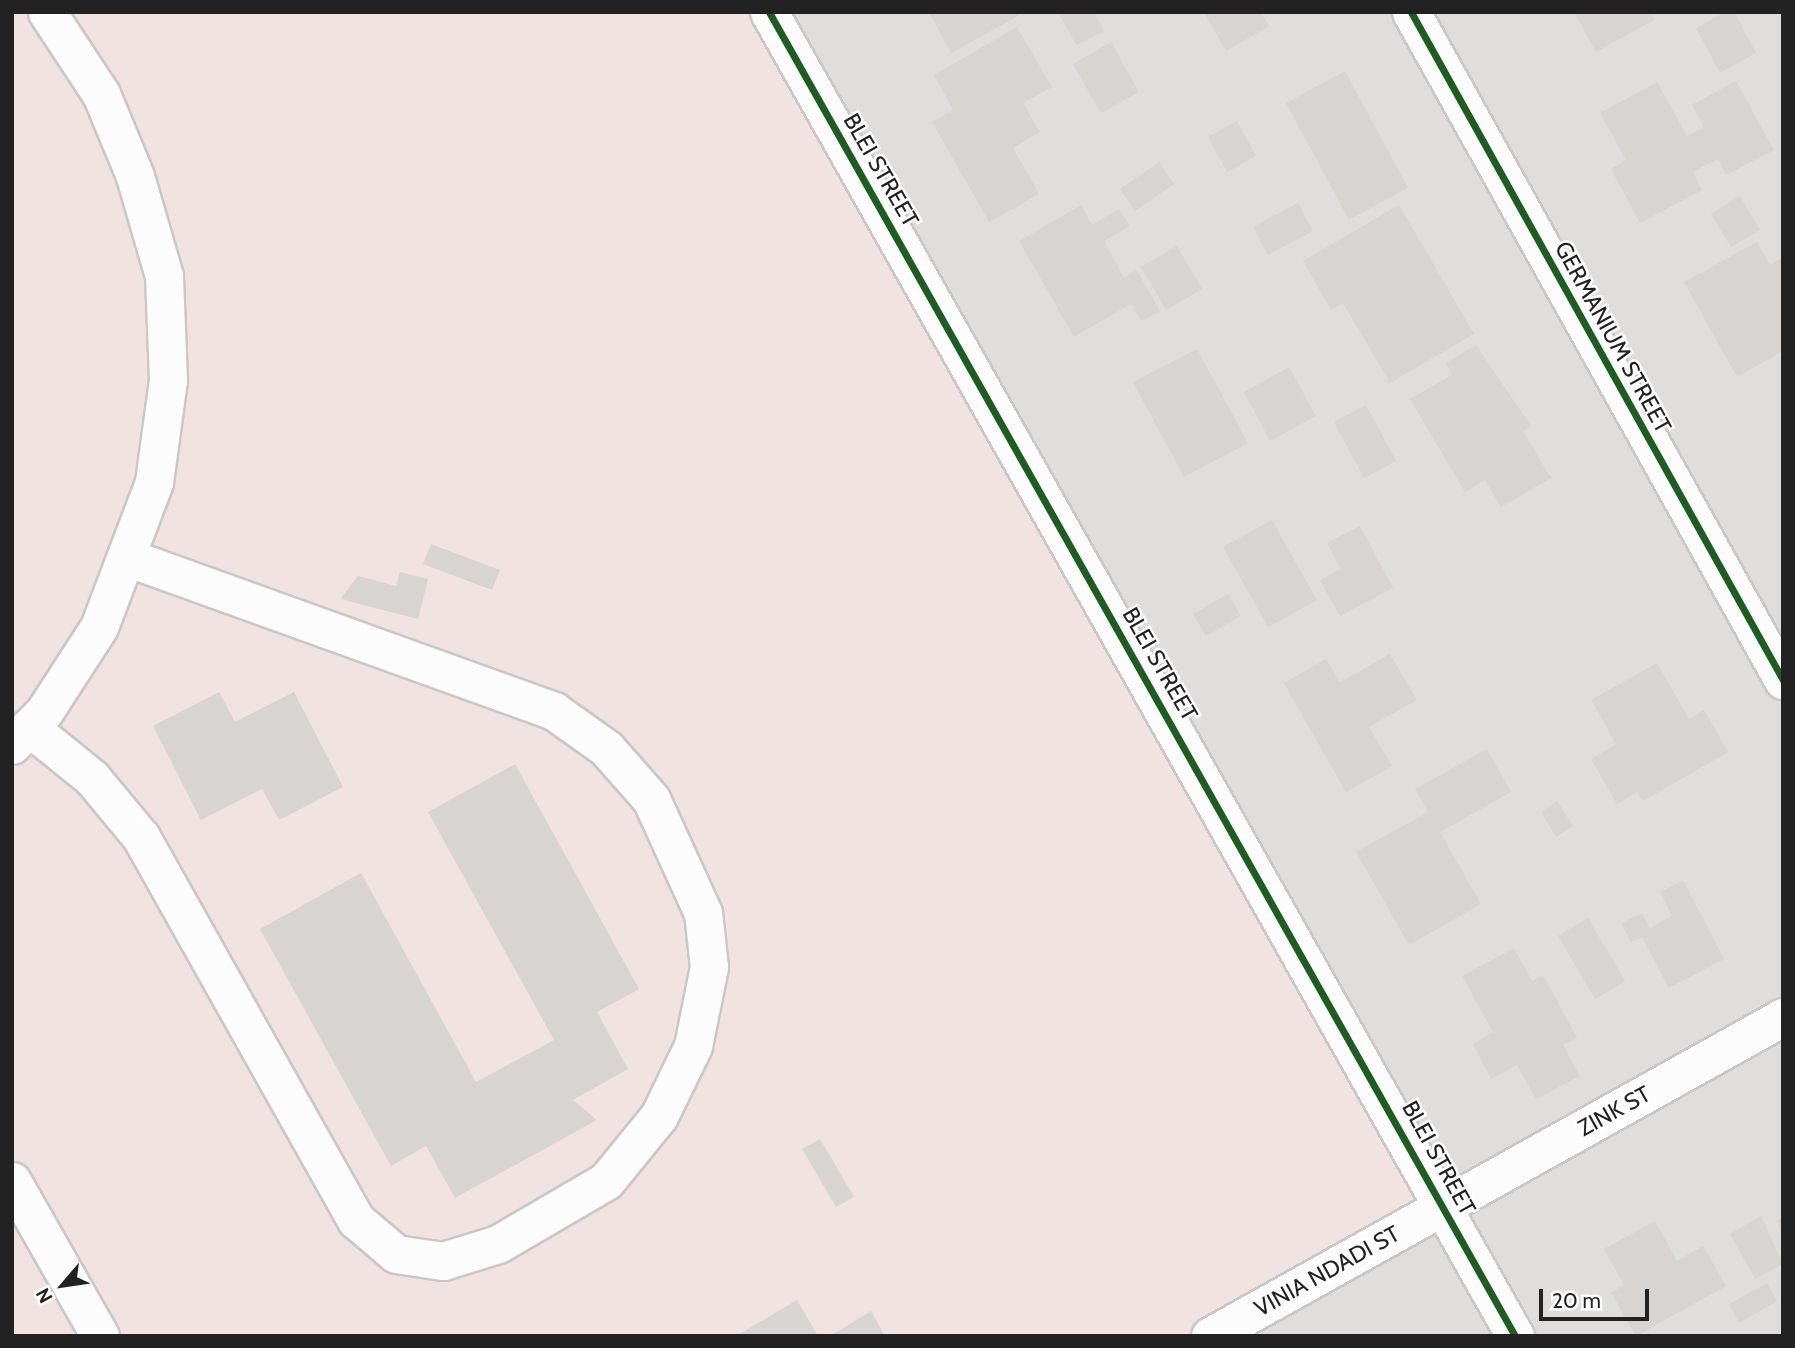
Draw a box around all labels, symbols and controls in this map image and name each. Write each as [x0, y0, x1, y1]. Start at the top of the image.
street label: BLEI STREET [837, 108, 925, 232]
street label: GERMANIUM STREET [1549, 236, 1677, 438]
street label: BLEI STREET [1116, 602, 1204, 726]
street label: ZINK ST [1573, 1080, 1655, 1142]
street label: BLEI STREET [1396, 1096, 1482, 1220]
street label: VINIA NDADI ST [1250, 1220, 1404, 1322]
north arrow [28, 1250, 98, 1320]
scale bar [1543, 1274, 1653, 1318]
text: N [31, 1284, 58, 1307]
text: 20 m [1552, 1288, 1601, 1313]

